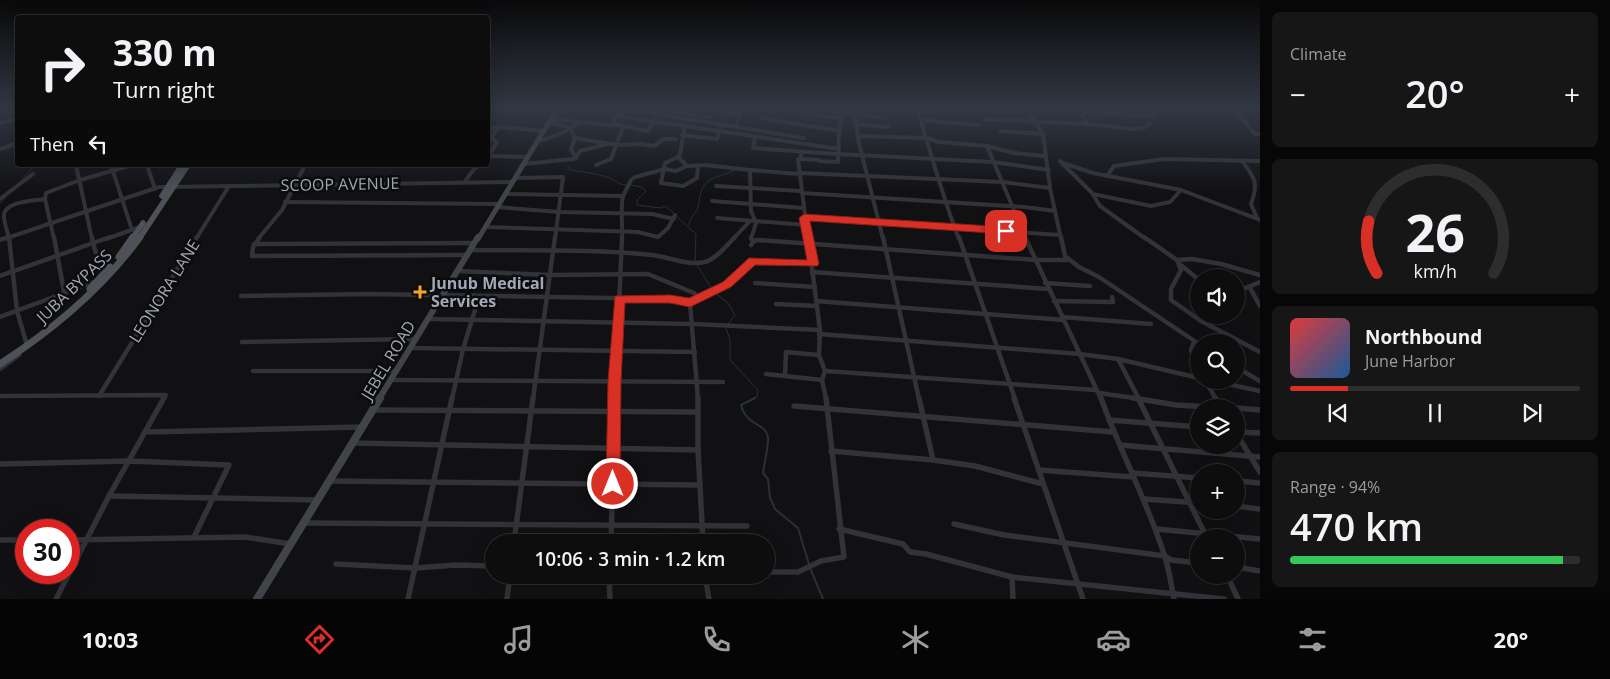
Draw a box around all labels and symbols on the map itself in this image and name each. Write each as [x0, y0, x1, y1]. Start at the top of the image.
street label: SCOOP AVENUE [280, 172, 400, 196]
pin [985, 210, 1027, 252]
street label: LEONORA LANE [123, 235, 205, 347]
street label: JUBA BYPASS [30, 244, 117, 329]
place label: Junub Medical Services [429, 272, 544, 312]
marker: Junub Medical Services [413, 285, 427, 299]
street label: JEBEL ROAD [355, 316, 420, 406]
position arrow [586, 457, 638, 509]
speed limit sign: 30 [15, 519, 80, 584]

